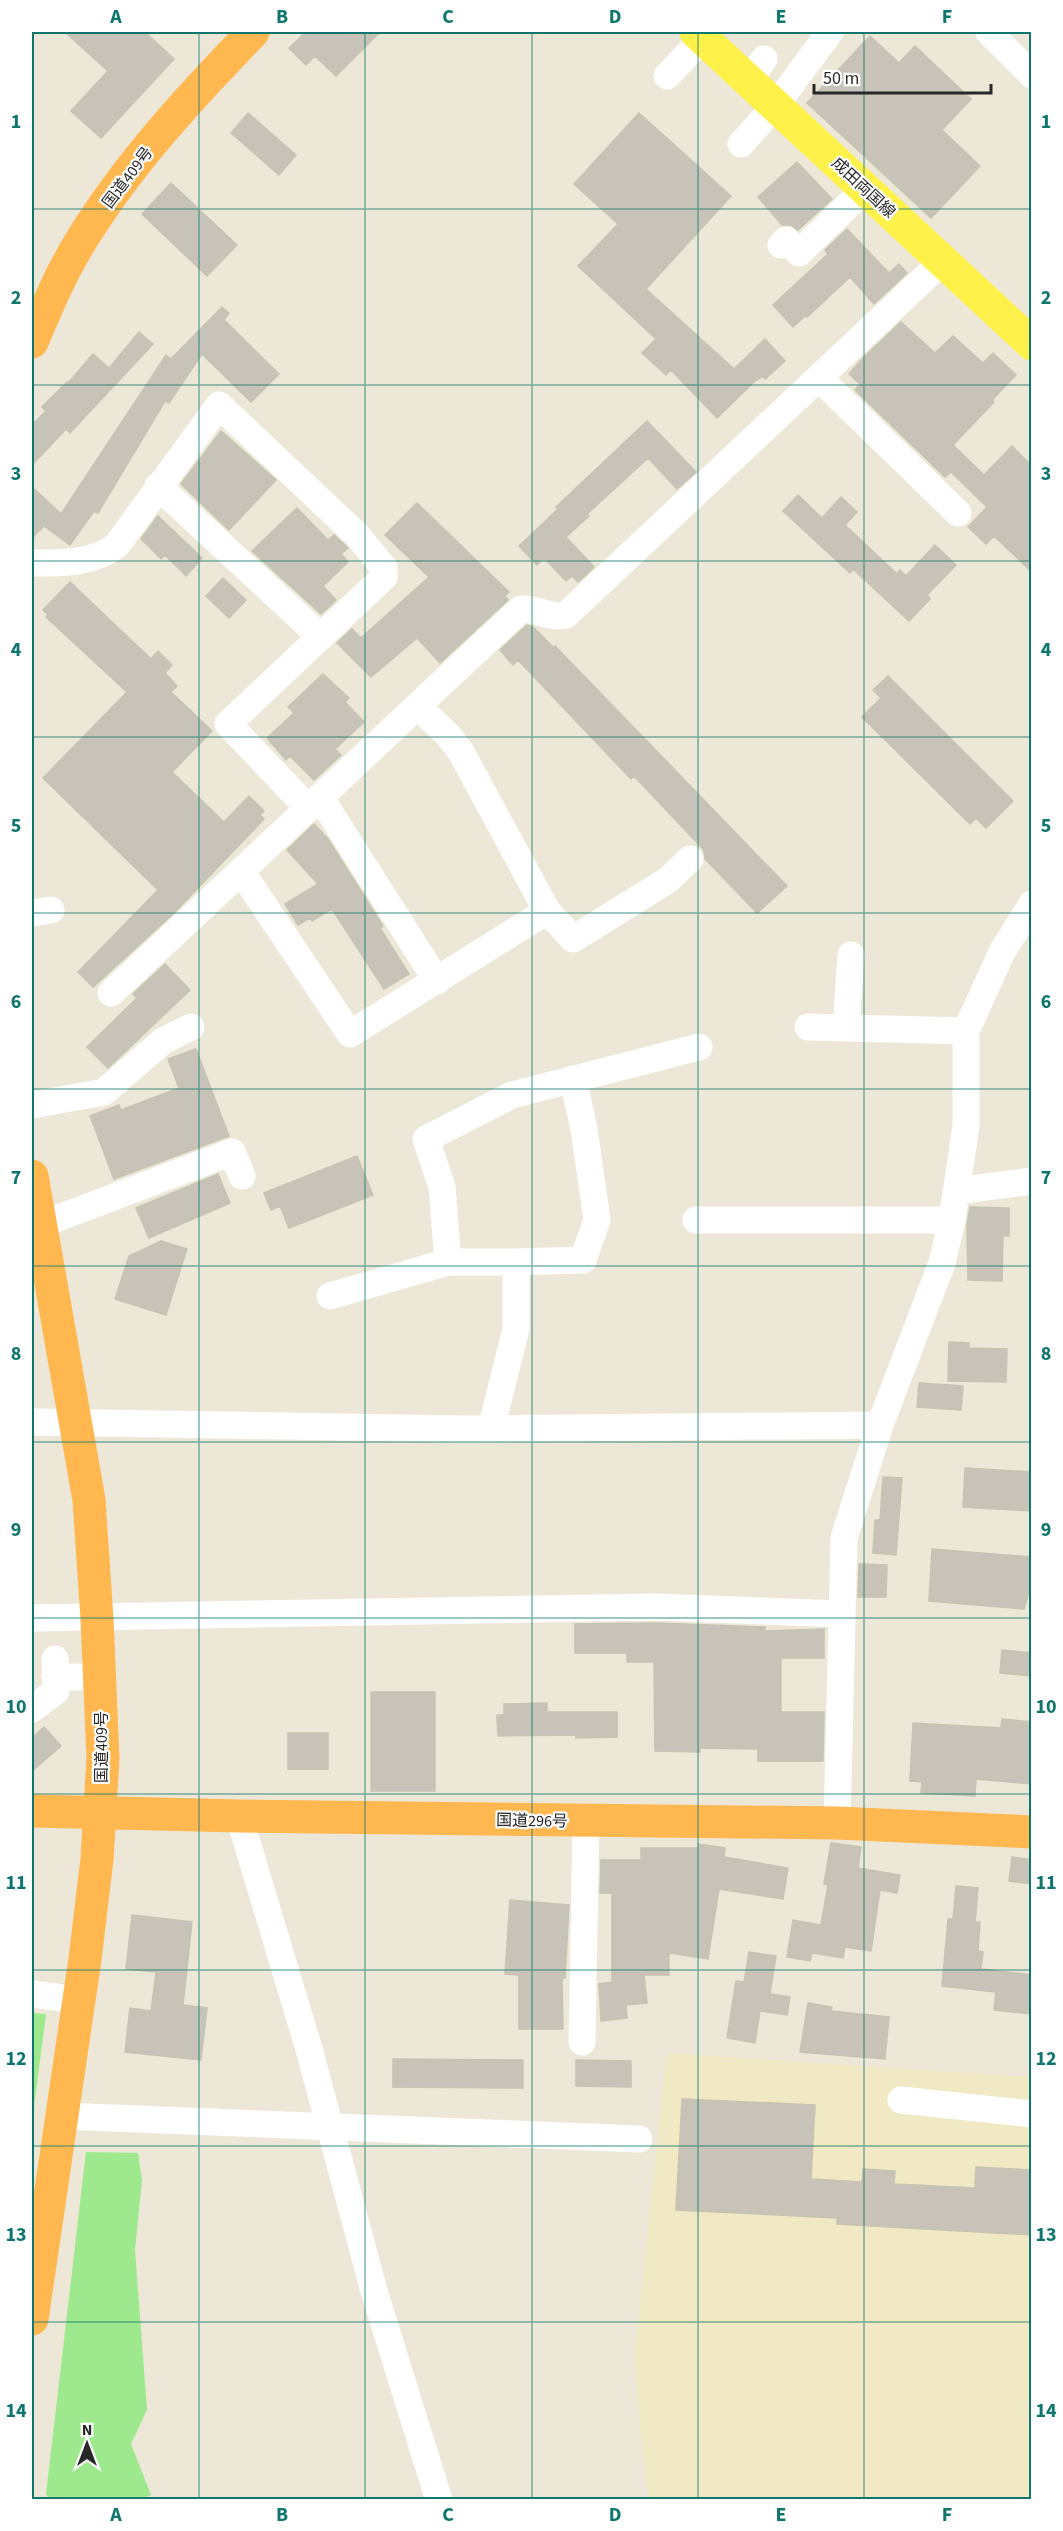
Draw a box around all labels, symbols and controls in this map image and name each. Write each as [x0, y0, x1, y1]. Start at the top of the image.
text: A [109, 3, 122, 31]
text: B [276, 3, 288, 31]
text: C [442, 3, 454, 31]
text: D [609, 3, 621, 31]
text: E [776, 3, 786, 31]
text: F [942, 3, 952, 31]
scale bar [814, 57, 991, 95]
text: 50 m [823, 66, 859, 91]
text: 1 [11, 108, 21, 136]
text: 1 [1041, 108, 1051, 136]
street label: 国道409号 [97, 142, 158, 213]
street label: 成田両国線 [827, 152, 900, 223]
text: 2 [11, 284, 21, 312]
text: 2 [1041, 284, 1051, 312]
text: 3 [11, 460, 21, 488]
text: 3 [1041, 460, 1051, 488]
text: 4 [11, 636, 22, 664]
text: 4 [1041, 636, 1052, 664]
text: 5 [11, 812, 21, 840]
text: 5 [1041, 812, 1051, 840]
text: 6 [11, 988, 21, 1016]
text: 6 [1041, 988, 1051, 1016]
text: 7 [11, 1164, 21, 1192]
text: 7 [1041, 1164, 1051, 1192]
text: 8 [11, 1340, 21, 1368]
text: 8 [1041, 1340, 1051, 1368]
text: 9 [11, 1516, 21, 1544]
text: 9 [1041, 1516, 1051, 1544]
text: 10 [5, 1693, 27, 1721]
text: 10 [1035, 1693, 1057, 1721]
street label: 国道409号 [91, 1711, 113, 1783]
street label: 国道296号 [496, 1809, 568, 1833]
text: 11 [5, 1869, 27, 1897]
text: 11 [1035, 1869, 1057, 1897]
text: 12 [5, 2045, 27, 2073]
text: 12 [1035, 2045, 1057, 2073]
text: 13 [5, 2221, 27, 2249]
text: 13 [1035, 2221, 1057, 2249]
text: 14 [5, 2397, 27, 2425]
text: 14 [1035, 2397, 1057, 2425]
north arrow [57, 2414, 117, 2474]
text: N [82, 2419, 92, 2441]
text: A [109, 2501, 122, 2529]
text: B [276, 2501, 288, 2529]
text: C [442, 2501, 454, 2529]
text: D [609, 2501, 621, 2529]
text: E [776, 2501, 786, 2529]
text: F [942, 2501, 952, 2529]

